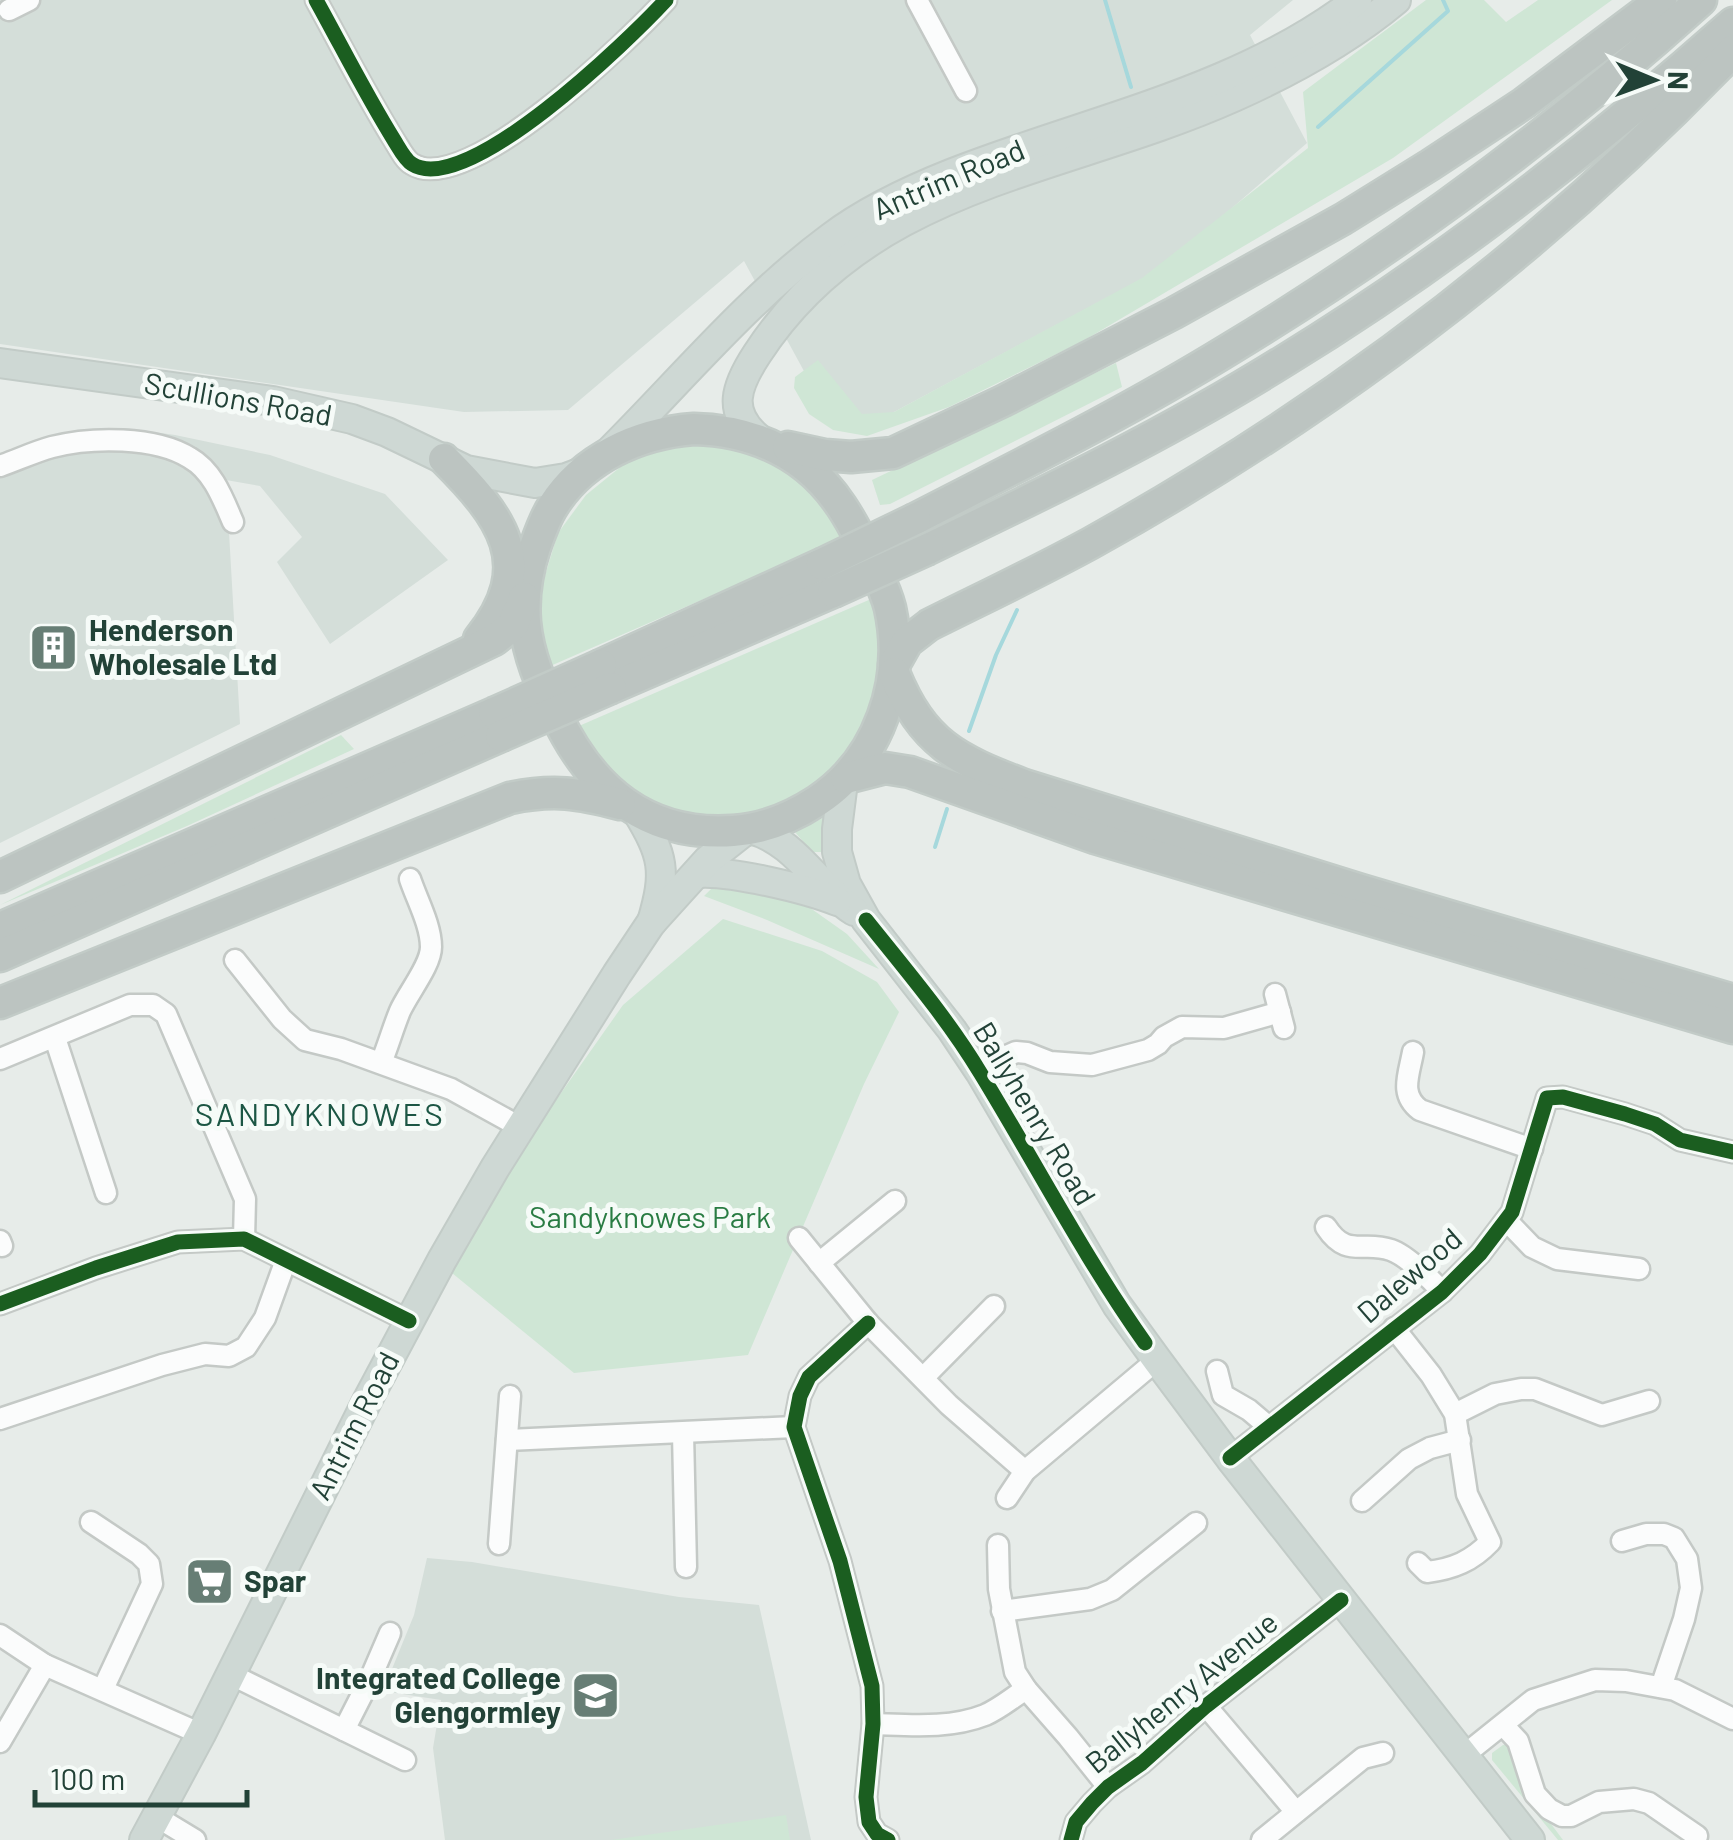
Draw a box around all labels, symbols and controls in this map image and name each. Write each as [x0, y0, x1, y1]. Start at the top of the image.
north arrow [1603, 30, 1703, 130]
text: N [1662, 71, 1696, 90]
street label: Antrim Road [867, 130, 1029, 226]
street label: Scullions Road [142, 364, 335, 432]
place label: Henderson Wholesale Ltd [89, 611, 277, 681]
building icon: Henderson Wholesale Ltd [28, 622, 80, 674]
street label: Ballyhenry Road [967, 1015, 1105, 1211]
district label: SANDYKNOWES [195, 1094, 445, 1132]
park label: Sandyknowes Park [529, 1198, 771, 1234]
street label: Dalewood [1349, 1219, 1468, 1330]
street label: Antrim Road [301, 1345, 406, 1505]
supermarket icon: Spar [183, 1556, 235, 1608]
place label: Spar [244, 1562, 307, 1598]
street label: Ballyhenry Avenue [1077, 1603, 1284, 1780]
place label: Integrated College Glengormley [316, 1659, 561, 1729]
school or university icon: Integrated College Glengormley [570, 1670, 622, 1722]
scale bar [35, 1745, 248, 1807]
text: 100 m [50, 1760, 125, 1796]

